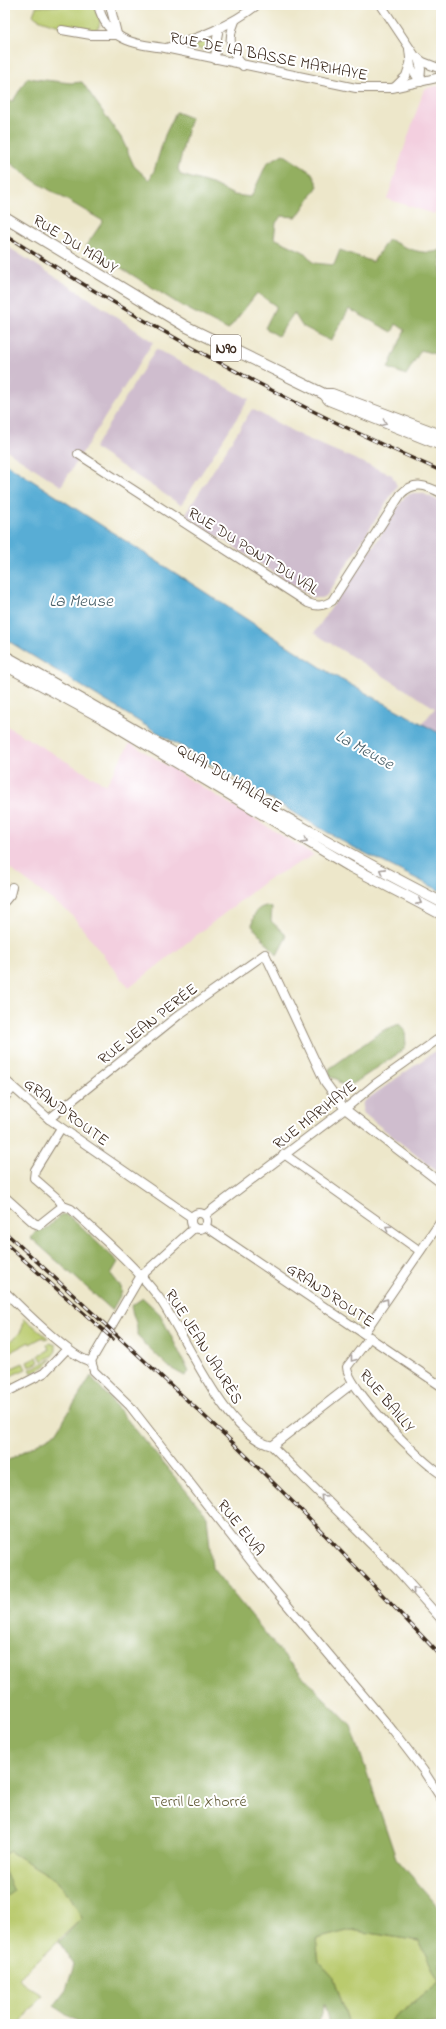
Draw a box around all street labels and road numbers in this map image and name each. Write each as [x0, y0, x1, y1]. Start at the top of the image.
street label: RUE DE LA BASSE MARIHAYE [168, 26, 370, 88]
street label: RUE DU MANY [28, 209, 123, 281]
road number: N90 [211, 335, 241, 361]
street label: RUE DU PONT DU VAL [183, 502, 323, 602]
street label: QUAI DU HALAGE [172, 738, 286, 820]
street label: RUE JEAN PERÉE [93, 978, 203, 1071]
street label: GRAND'ROUTE [18, 1072, 114, 1153]
street label: RUE MARIHAYE [268, 1075, 362, 1156]
street label: GRAND'ROUTE [281, 1257, 379, 1334]
street label: RUE JEAN JAURÈS [158, 1285, 248, 1409]
street label: RUE BAILLY [353, 1364, 421, 1439]
street label: RUE ELVA [211, 1495, 270, 1562]

